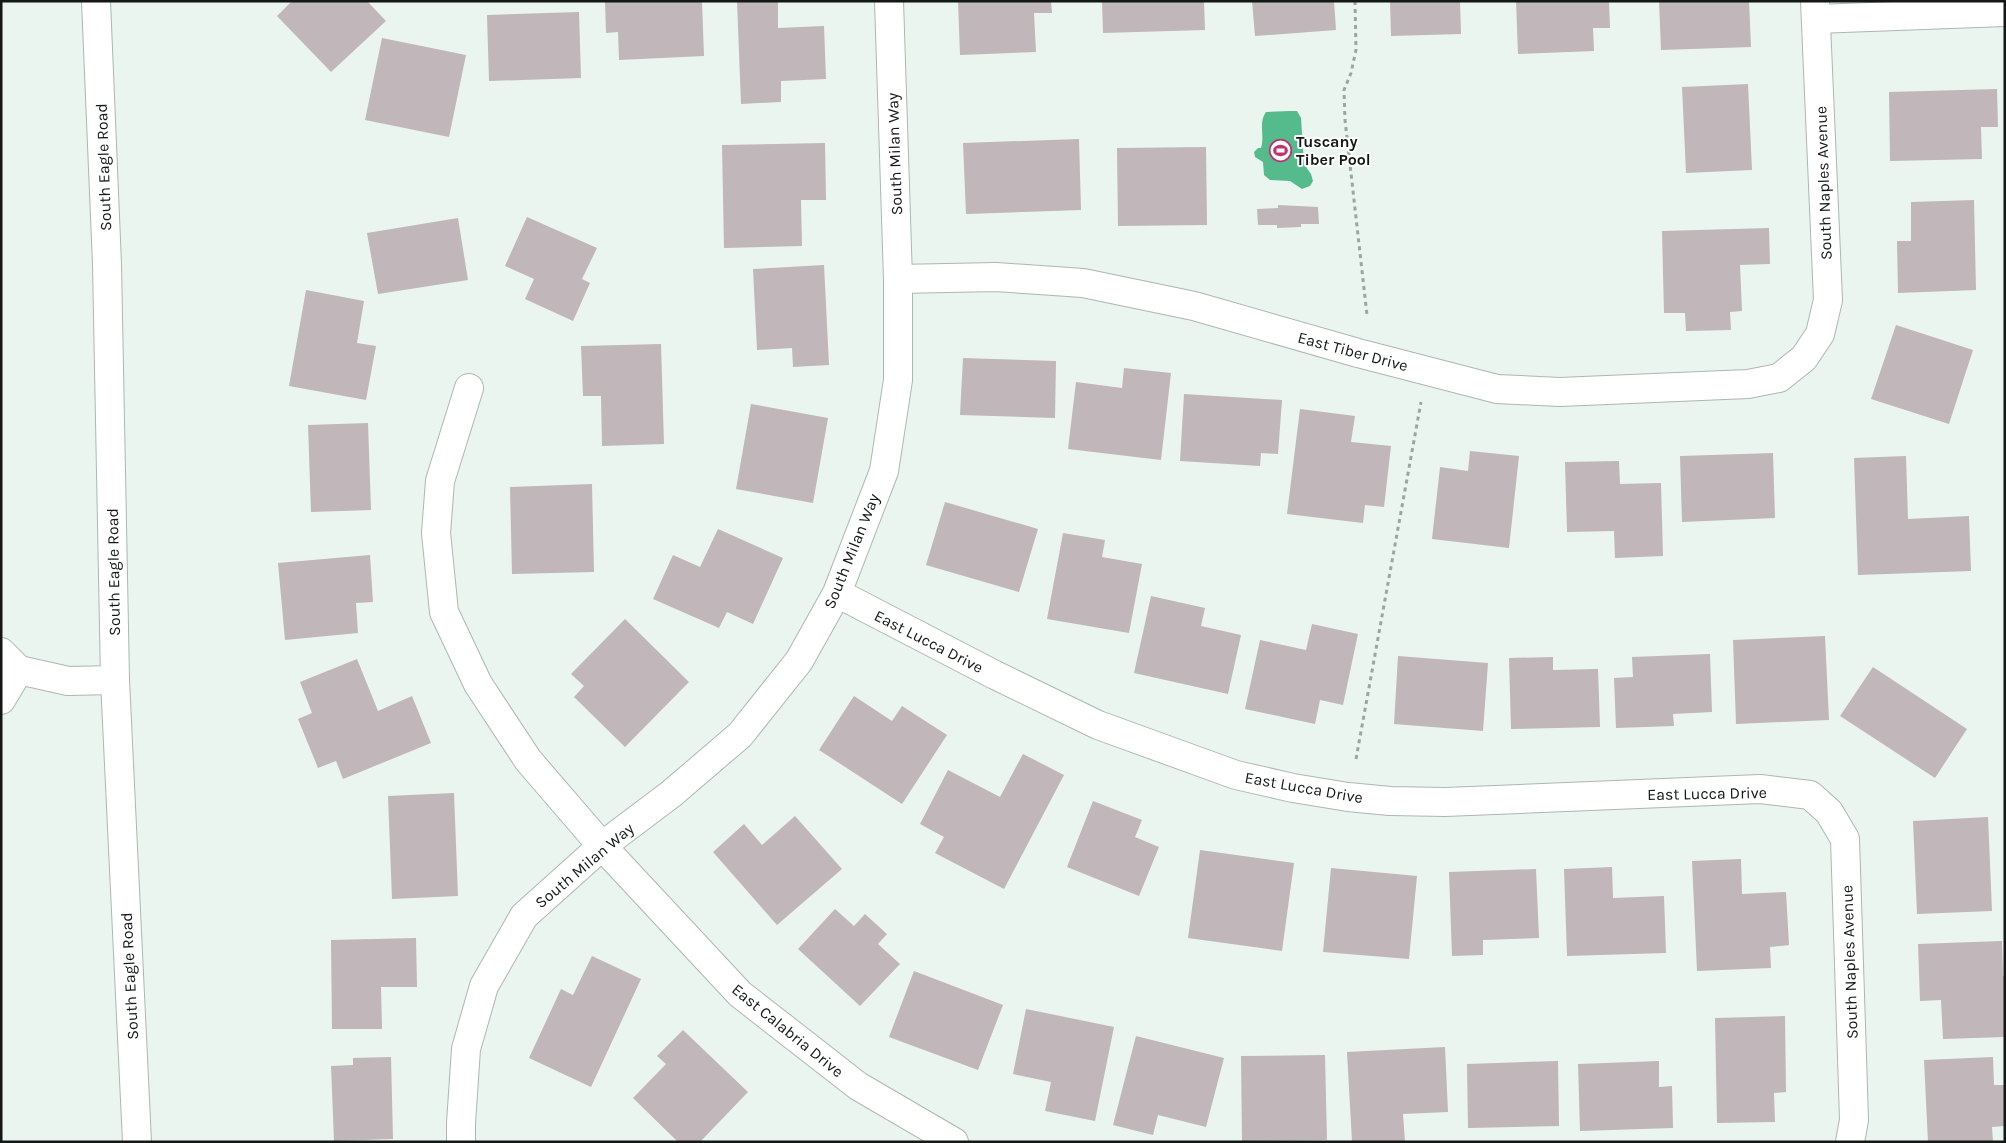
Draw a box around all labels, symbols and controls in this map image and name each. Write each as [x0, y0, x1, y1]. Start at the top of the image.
street label: South Milan Way [883, 92, 906, 216]
street label: South Eagle Road [92, 103, 115, 231]
street label: South Naples Avenue [1811, 106, 1836, 260]
place label: Tuscany Tiber Pool [1296, 132, 1371, 169]
sports icon: Tuscany Tiber Pool [1268, 138, 1292, 162]
street label: East Tiber Drive [1296, 328, 1410, 375]
street label: South Milan Way [820, 490, 883, 612]
street label: South Eagle Road [103, 508, 124, 636]
street label: East Lucca Drive [871, 606, 986, 677]
street label: East Lucca Drive [1243, 768, 1364, 807]
street label: East Lucca Drive [1647, 783, 1767, 804]
street label: South Milan Way [531, 818, 638, 912]
street label: South Naples Avenue [1837, 885, 1862, 1039]
street label: South Eagle Road [117, 912, 142, 1040]
street label: East Calabria Drive [728, 980, 847, 1081]

